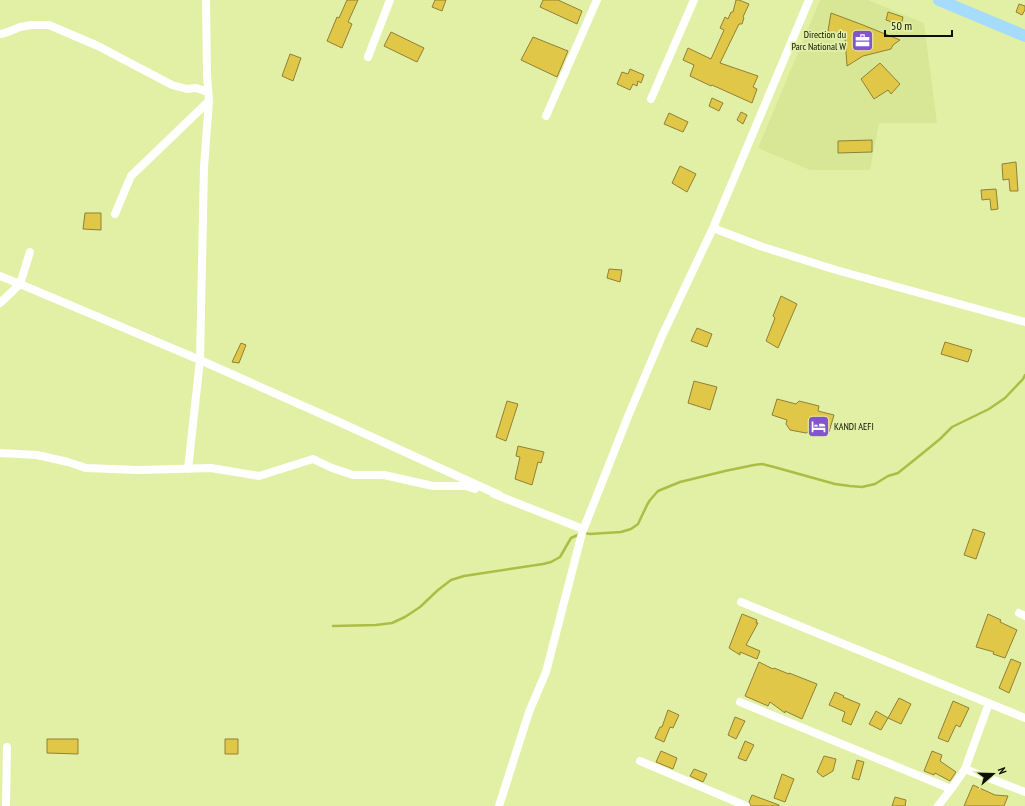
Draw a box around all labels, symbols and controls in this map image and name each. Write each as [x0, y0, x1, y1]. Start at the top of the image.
scale bar [885, 12, 952, 38]
text: 50 m [891, 18, 912, 33]
office icon: Direction du Parc National W [849, 27, 875, 53]
place label: Direction du Parc National W [792, 28, 846, 53]
hotel icon: KANDI AEFI [805, 413, 831, 439]
place label: KANDI AEFI [834, 420, 874, 433]
north arrow [973, 754, 1013, 794]
text: N [995, 765, 1010, 776]

